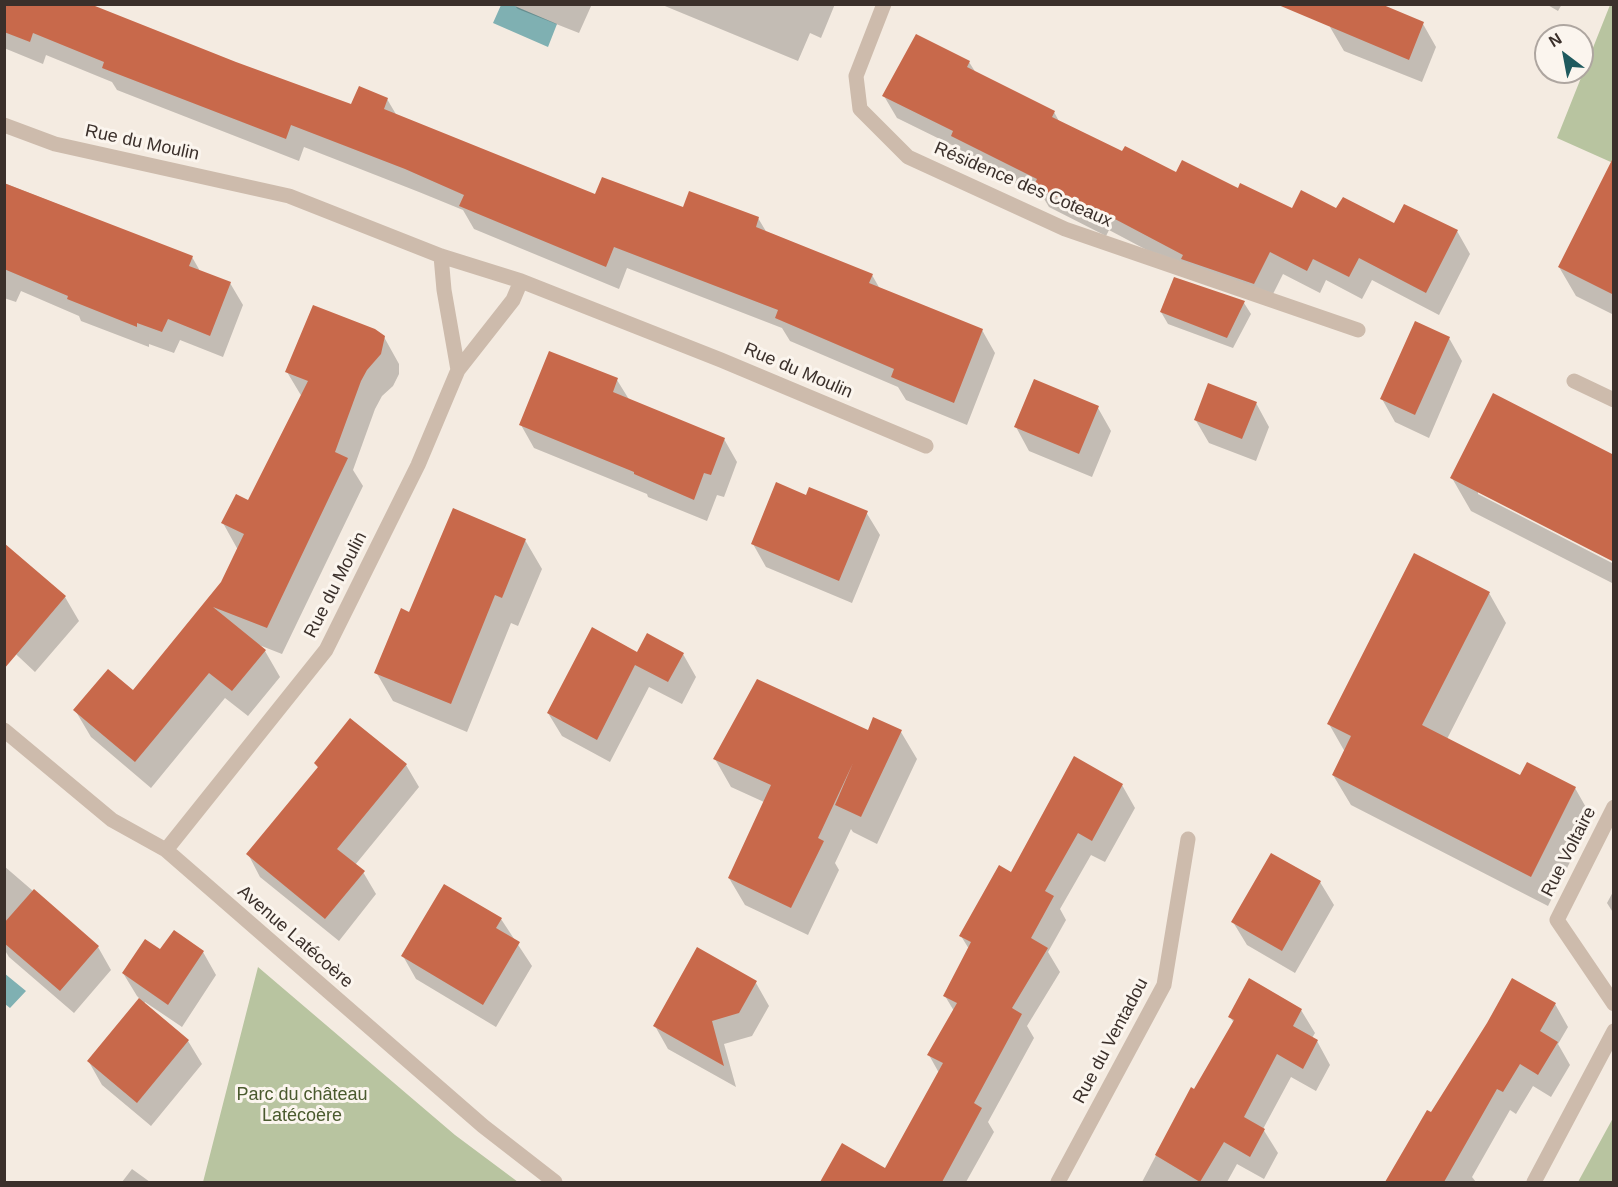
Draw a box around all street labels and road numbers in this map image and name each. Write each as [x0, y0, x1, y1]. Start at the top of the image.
street label: Rue du Moulin [83, 120, 201, 166]
street label: Résidence des Coteaux [931, 138, 1115, 232]
street label: Rue du Moulin [740, 338, 856, 404]
street label: Rue du Moulin [300, 528, 372, 642]
street label: Rue Voltaire [1537, 803, 1601, 901]
street label: Avenue Latécoère [233, 881, 357, 993]
street label: Rue du Ventadou [1069, 975, 1153, 1107]

